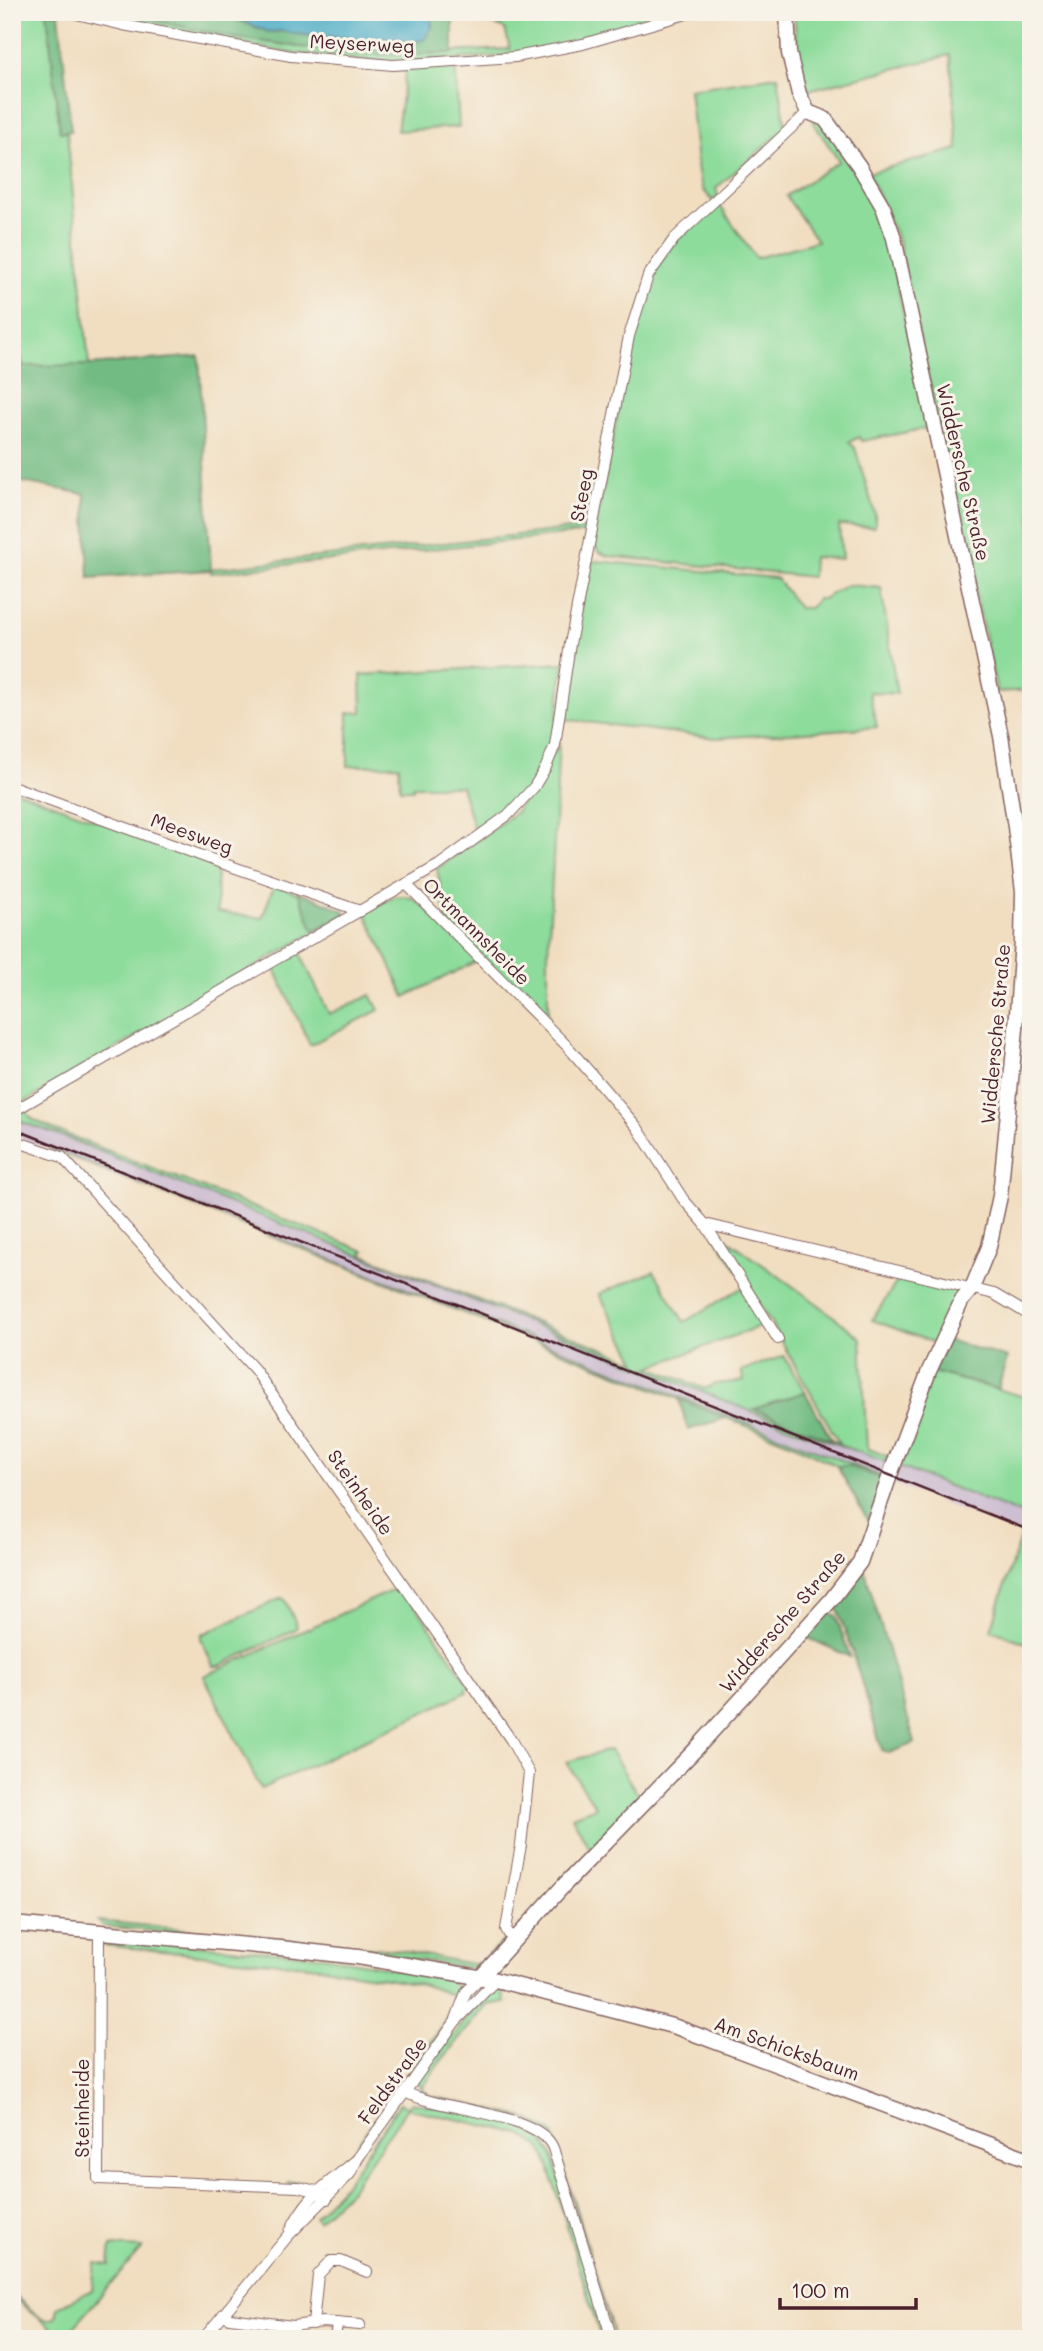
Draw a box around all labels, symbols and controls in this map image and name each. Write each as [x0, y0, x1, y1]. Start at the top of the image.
street label: Meyserweg [309, 28, 415, 58]
street label: Widdersche Straße [931, 381, 997, 563]
street label: Steeg [564, 466, 598, 524]
street label: Meesweg [148, 807, 236, 859]
street label: Ortmannsheide [418, 872, 536, 990]
street label: Widdersche Straße [975, 943, 1015, 1125]
street label: Steinheide [322, 1444, 400, 1540]
street label: Widdersche Straße [713, 1544, 851, 1698]
street label: Am Schicksbaum [711, 2010, 863, 2086]
street label: Feldstraße [352, 2031, 432, 2129]
street label: Steinheide [69, 2058, 94, 2158]
scale bar [780, 2267, 917, 2311]
text: 100 m [791, 2276, 850, 2303]

